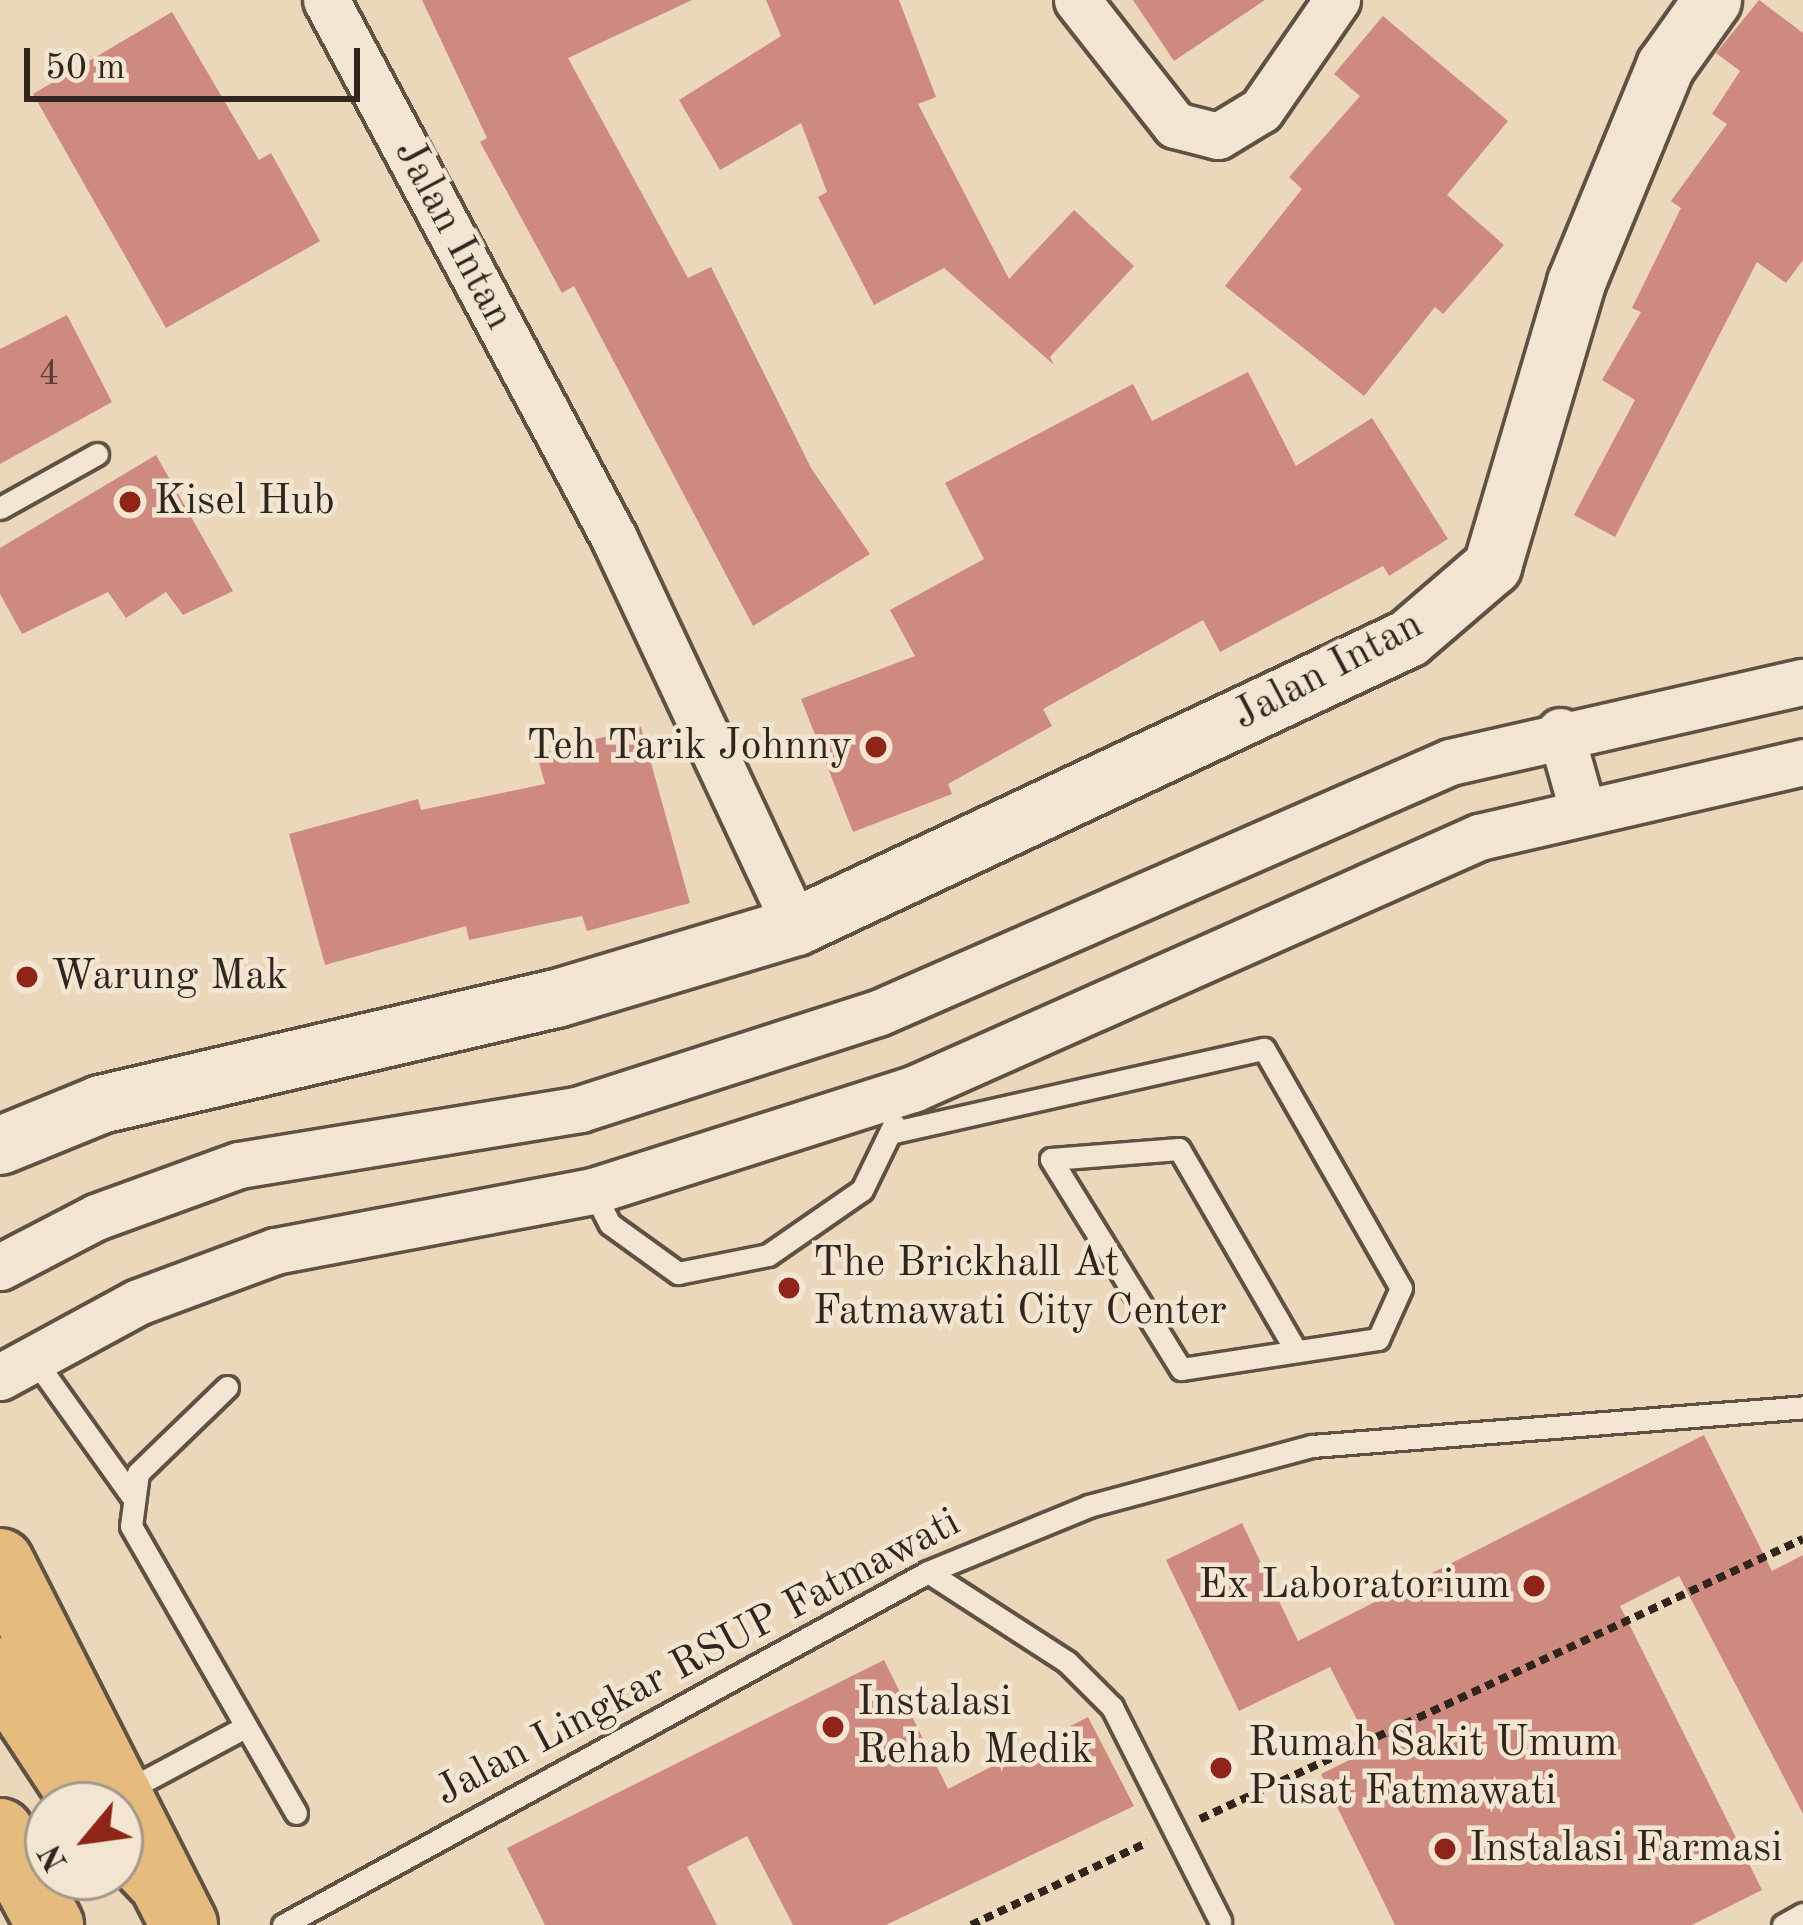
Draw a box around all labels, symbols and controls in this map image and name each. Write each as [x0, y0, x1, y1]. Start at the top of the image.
scale bar [30, 24, 366, 98]
text: 50 m [45, 51, 125, 87]
street label: Jalan Intan [382, 132, 524, 338]
house number: 4 [39, 354, 59, 398]
place label: Kisel Hub [154, 477, 335, 527]
marker: Kisel Hub [117, 489, 143, 515]
street label: Jalan Intan [1225, 600, 1431, 742]
place label: Teh Tarik Johnny [526, 722, 852, 772]
marker: Teh Tarik Johnny [863, 734, 889, 760]
place label: Warung Mak [51, 952, 288, 1002]
marker: Warung Mak [14, 964, 40, 990]
place label: The Brickhall At Fatmawati City Center [813, 1239, 1227, 1338]
marker: The Brickhall At Fatmawati City Center [776, 1275, 802, 1301]
street label: Jalan Lingkar RSUP Fatmawati [427, 1498, 969, 1818]
place label: Ex Laboratorium [1198, 1561, 1510, 1611]
marker: Ex Laboratorium [1521, 1573, 1547, 1599]
place label: Instalasi Rehab Medik [857, 1678, 1093, 1776]
marker: Instalasi Rehab Medik [820, 1714, 846, 1740]
place label: Rumah Sakit Umum Pusat Fatmawati [1248, 1719, 1618, 1818]
marker: Rumah Sakit Umum Pusat Fatmawati [1205, 1752, 1237, 1784]
north arrow [24, 1781, 144, 1901]
place label: Instalasi Farmasi [1469, 1824, 1783, 1874]
marker: Instalasi Farmasi [1432, 1836, 1458, 1862]
text: N [34, 1838, 75, 1876]

